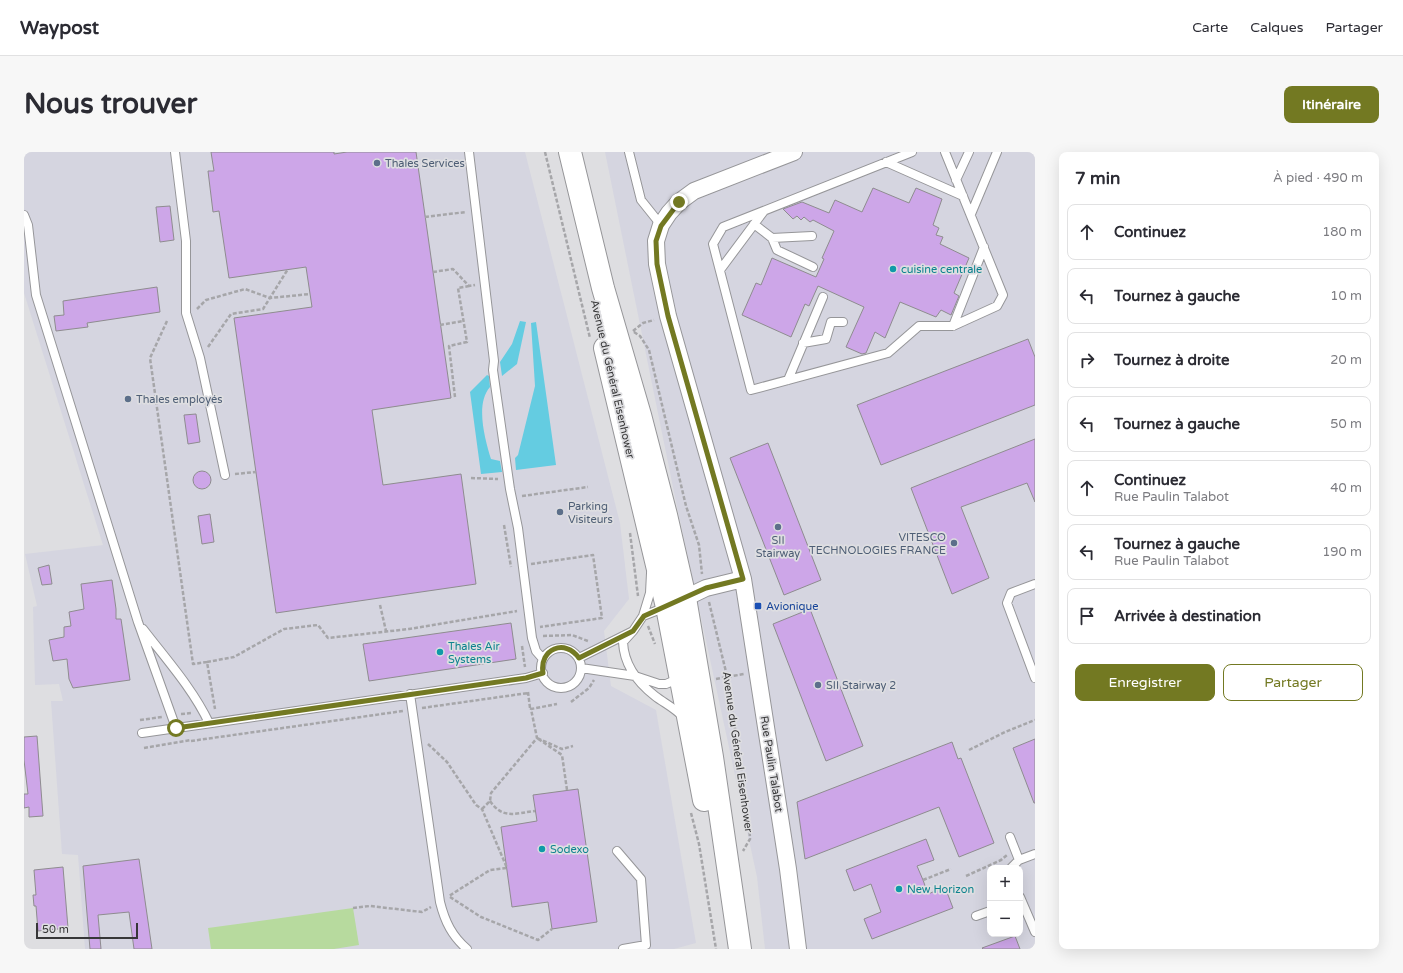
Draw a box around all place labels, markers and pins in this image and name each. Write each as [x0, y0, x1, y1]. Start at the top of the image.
place label: Thales Services [385, 157, 465, 170]
marker: Thales Services [372, 158, 382, 168]
place label: cuisine centrale [901, 263, 982, 276]
marker: cuisine centrale [888, 264, 898, 274]
place label: Thales employés [136, 393, 223, 406]
marker: Thales employés [123, 394, 133, 404]
place label: Parking Visiteurs [568, 500, 613, 526]
marker: Parking Visiteurs [555, 507, 565, 517]
marker: SII Stairway [773, 522, 783, 532]
place label: VITESCO TECHNOLOGIES FRANCE [809, 531, 946, 557]
place label: SII Stairway [756, 534, 800, 560]
marker: VITESCO TECHNOLOGIES FRANCE [949, 538, 959, 548]
place label: Avionique [766, 600, 818, 613]
marker: Avionique [753, 601, 763, 611]
place label: Thales Air Systems [448, 640, 500, 666]
marker: Thales Air Systems [435, 647, 445, 657]
place label: SII Stairway 2 [826, 679, 896, 692]
marker: SII Stairway 2 [813, 680, 823, 690]
place label: Sodexo [550, 843, 589, 856]
marker: Sodexo [537, 844, 547, 854]
place label: New Horizon [907, 883, 974, 896]
marker: New Horizon [894, 884, 904, 894]

